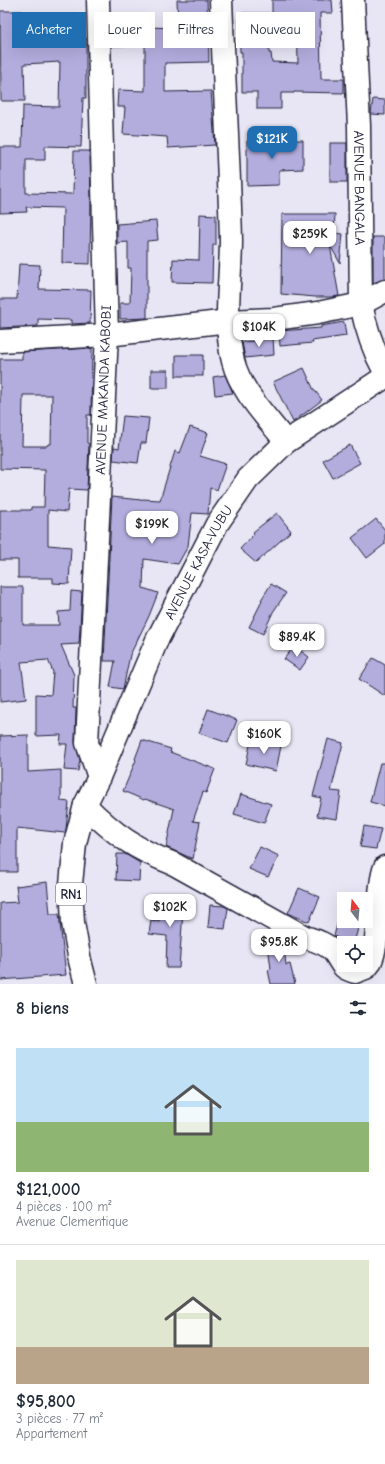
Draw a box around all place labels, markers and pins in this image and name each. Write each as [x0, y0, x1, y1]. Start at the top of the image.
pin: $121K [244, 126, 300, 160]
pin: $259K [282, 221, 338, 255]
pin: $104K [231, 314, 287, 348]
pin: $199K [124, 511, 180, 545]
pin: $89.4K [264, 624, 330, 658]
pin: $160K [236, 721, 292, 755]
pin: $102K [142, 894, 198, 928]
pin: $95.8K [246, 929, 312, 963]

